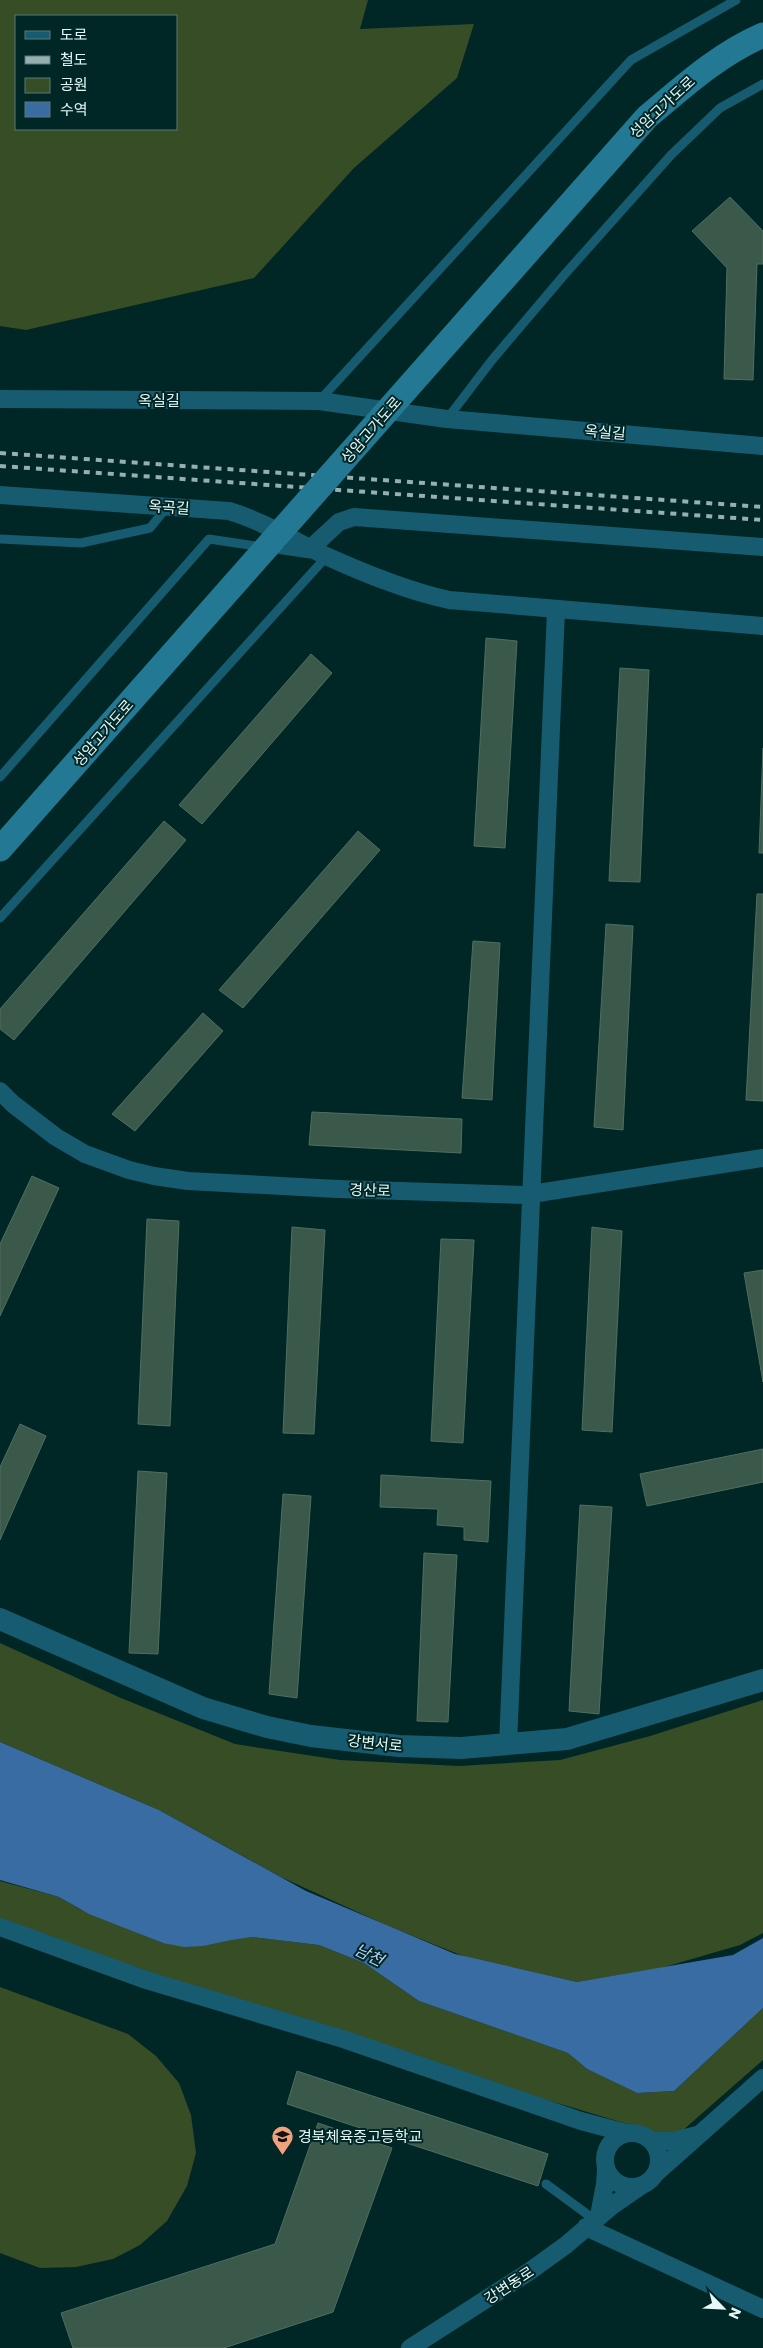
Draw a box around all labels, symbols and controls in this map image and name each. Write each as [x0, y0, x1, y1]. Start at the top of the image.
legend [15, 15, 178, 130]
text: 도로 [60, 24, 88, 45]
text: 철도 [60, 49, 88, 70]
street label: 성암고가도로 [625, 71, 699, 143]
text: 공원 [60, 74, 88, 95]
text: 수역 [60, 99, 88, 120]
street label: 옥실길 [138, 390, 180, 411]
street label: 성암고가도로 [336, 392, 406, 468]
street label: 옥실길 [583, 420, 627, 444]
street label: 옥곡길 [148, 495, 190, 519]
street label: 성암고가도로 [68, 695, 138, 771]
street label: 경산로 [349, 1179, 391, 1201]
street label: 강변서로 [346, 1730, 404, 1756]
water label: 남천 [351, 1938, 389, 1973]
school or university icon: 경북체육중고등학교 [270, 2124, 294, 2155]
place label: 경북체육중고등학교 [298, 2126, 422, 2147]
street label: 강변동로 [480, 2261, 538, 2309]
north arrow [698, 2283, 748, 2333]
text: N [724, 2304, 746, 2322]

